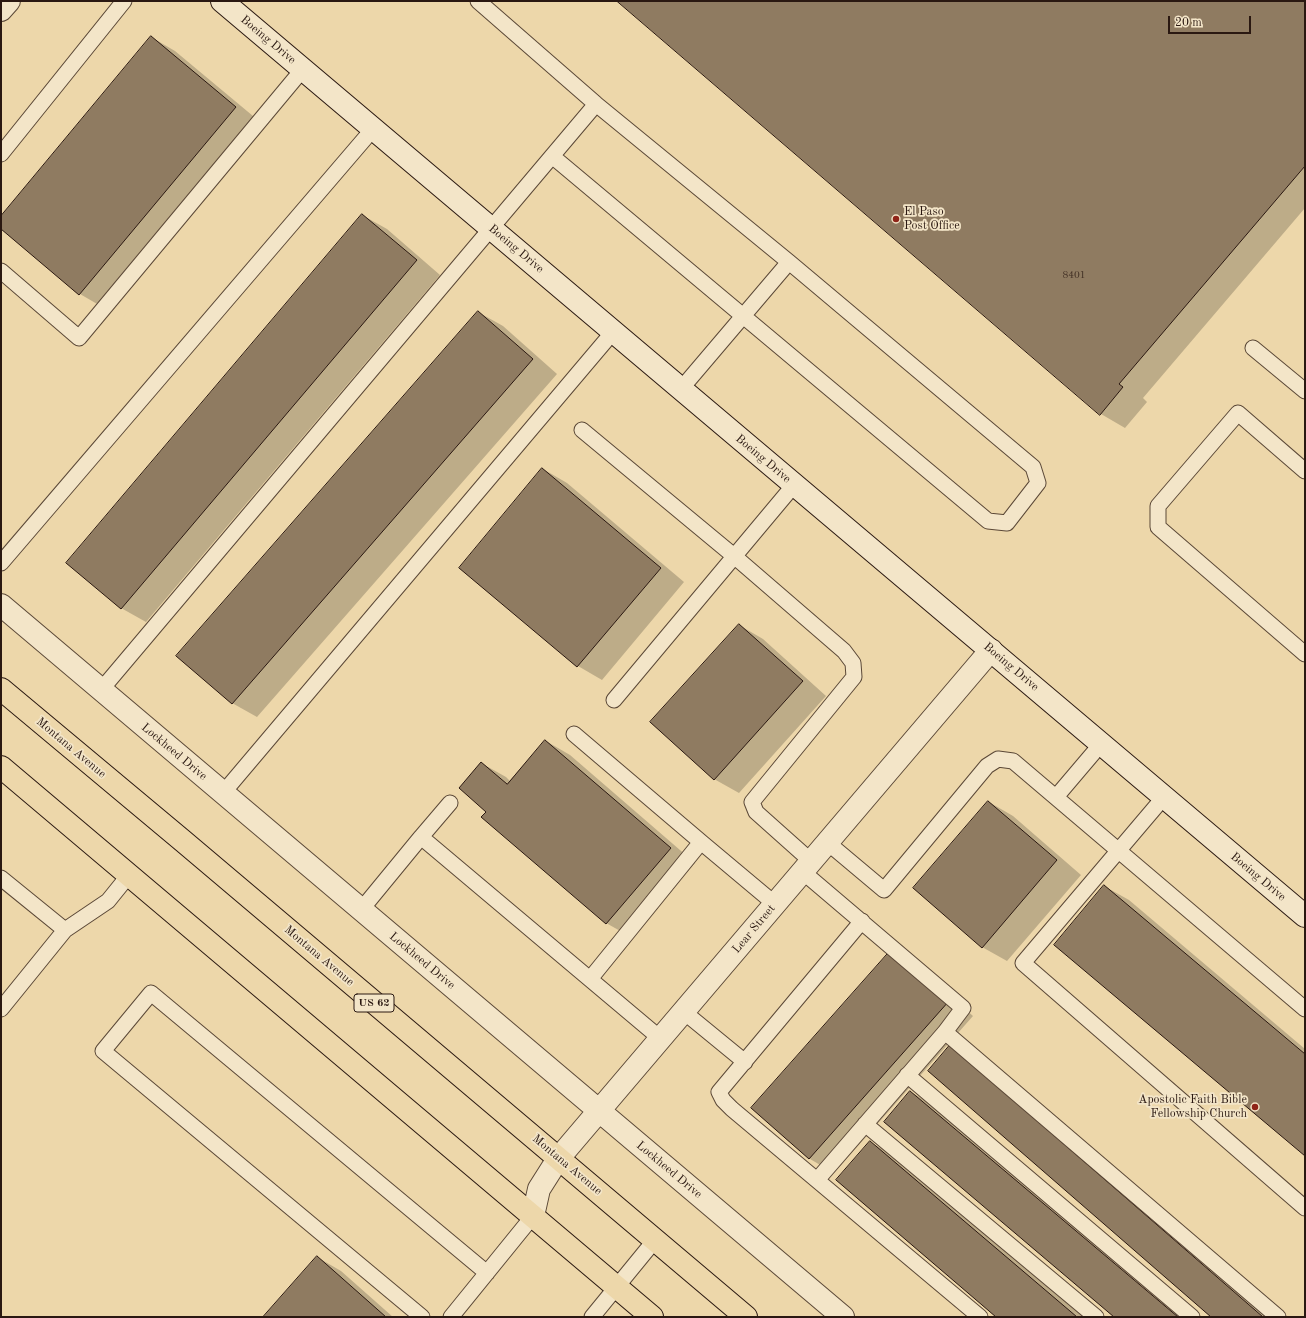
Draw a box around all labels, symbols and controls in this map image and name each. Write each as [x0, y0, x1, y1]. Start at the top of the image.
scale bar [1170, 8, 1253, 34]
street label: Boeing Drive [237, 13, 299, 67]
text: 20 m [1175, 17, 1202, 29]
place label: El Paso Post Office [904, 205, 960, 233]
marker: El Paso Post Office [891, 214, 901, 224]
street label: Boeing Drive [485, 222, 547, 276]
house number: 8401 [1062, 269, 1086, 281]
street label: Boeing Drive [732, 432, 794, 486]
street label: Boeing Drive [980, 640, 1042, 694]
street label: Montana Avenue [33, 715, 109, 781]
street label: Lockheed Drive [138, 720, 210, 784]
street label: Boeing Drive [1227, 850, 1289, 904]
street label: Lear Street [729, 902, 779, 956]
street label: Montana Avenue [281, 923, 357, 989]
street label: Lockheed Drive [386, 929, 458, 993]
road number: US 62 [354, 994, 394, 1012]
place label: Apostolic Faith Bible Fellowship Church [1138, 1093, 1247, 1121]
marker: Apostolic Faith Bible Fellowship Church [1250, 1102, 1260, 1112]
street label: Montana Avenue [529, 1132, 605, 1198]
street label: Lockheed Drive [633, 1138, 705, 1202]

